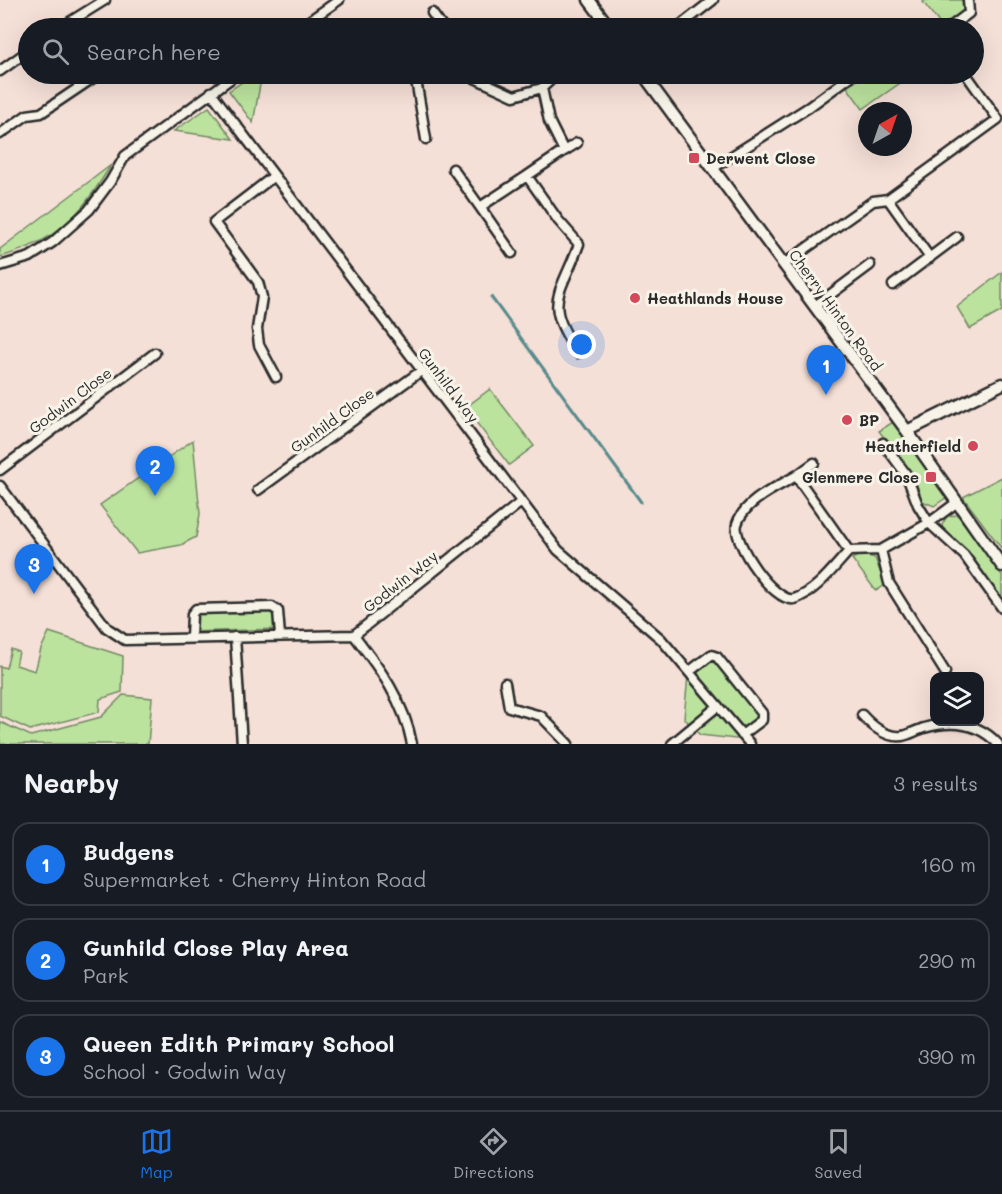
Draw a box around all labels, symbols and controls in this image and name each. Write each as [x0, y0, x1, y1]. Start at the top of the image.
search box [18, 18, 984, 84]
icon: search [39, 35, 72, 68]
text: Search here [87, 37, 221, 66]
north arrow [858, 102, 912, 156]
place label: Derwent Close [706, 148, 816, 168]
marker: Derwent Close [687, 151, 701, 165]
street label: Cherry Hinton Road [785, 245, 887, 375]
place label: Heathlands House [647, 288, 783, 308]
marker: Heathlands House [628, 291, 642, 305]
your location [567, 330, 596, 359]
street label: Gunhild Way [414, 343, 484, 427]
pin: 1 [806, 346, 846, 395]
street label: Godwin Close [25, 362, 115, 438]
street label: Gunhild Close [286, 383, 378, 457]
place label: BP [859, 410, 879, 430]
marker: BP [840, 413, 854, 427]
place label: Heatherfield [865, 436, 961, 456]
marker: Heatherfield [966, 439, 980, 453]
pin: 2 [136, 446, 174, 496]
place label: Glenmere Close [802, 467, 919, 487]
marker: Glenmere Close [924, 470, 938, 484]
pin: 3 [15, 544, 54, 594]
street label: Godwin Way [359, 546, 441, 616]
map controls [930, 672, 984, 726]
button: layers [930, 672, 984, 726]
text: Nearby [24, 766, 119, 800]
text: 3 results [893, 770, 978, 796]
text: Budgens [83, 837, 174, 866]
text: 1 [41, 851, 50, 877]
text: 160 m [920, 851, 976, 877]
text: Supermarket · Cherry Hinton Road [83, 866, 426, 892]
text: Gunhild Close Play Area [83, 933, 349, 962]
text: 2 [40, 947, 51, 973]
text: 290 m [918, 947, 976, 973]
text: Park [83, 962, 128, 988]
text: Queen Edith Primary School [83, 1029, 395, 1058]
text: 3 [40, 1043, 52, 1069]
text: 390 m [918, 1043, 976, 1069]
text: School · Godwin Way [83, 1058, 287, 1084]
tab: Map [140, 1125, 173, 1182]
tab: Directions [453, 1125, 534, 1182]
tab: Saved [814, 1125, 862, 1182]

